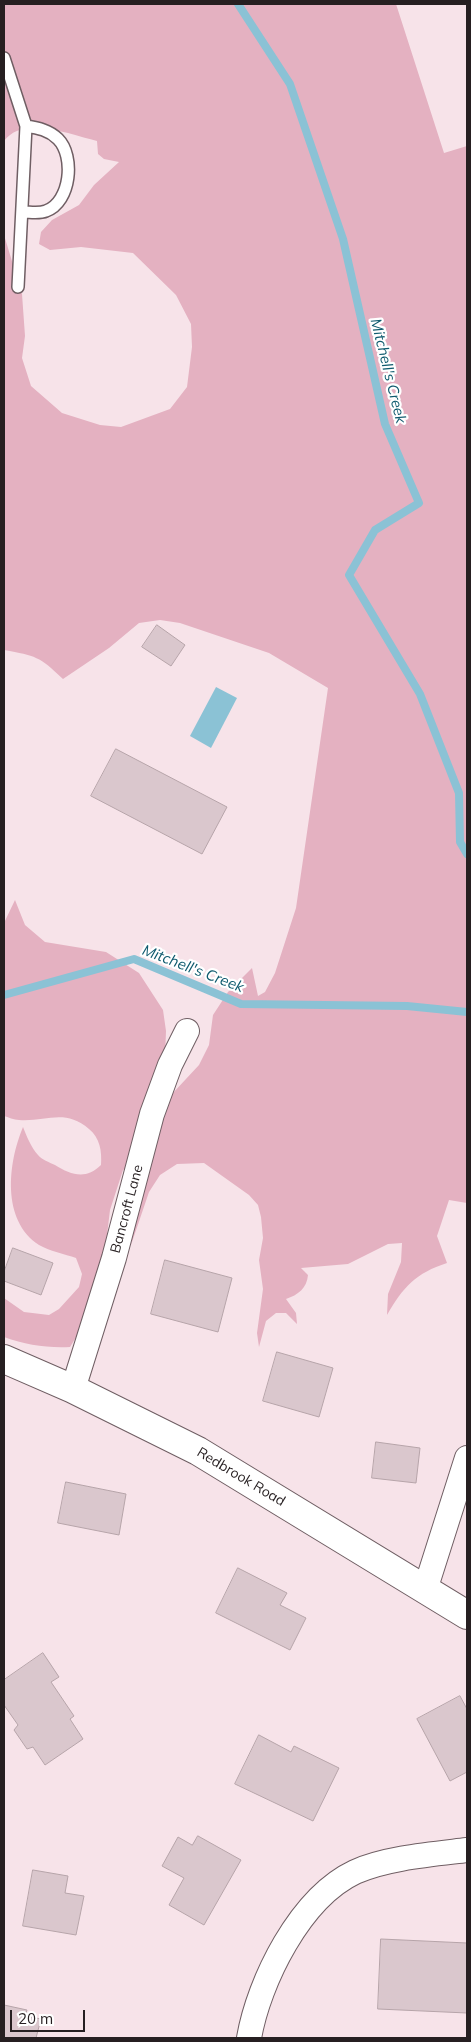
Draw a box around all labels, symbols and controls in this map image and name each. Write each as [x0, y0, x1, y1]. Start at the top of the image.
water label: Mitchell's Creek [366, 317, 410, 425]
water label: Mitchell's Creek [140, 941, 246, 997]
street label: Bancroft Lane [107, 1163, 147, 1255]
street label: Redbrook Road [194, 1444, 288, 1510]
scale bar [12, 2000, 88, 2032]
text: 20 m [18, 2009, 53, 2028]

